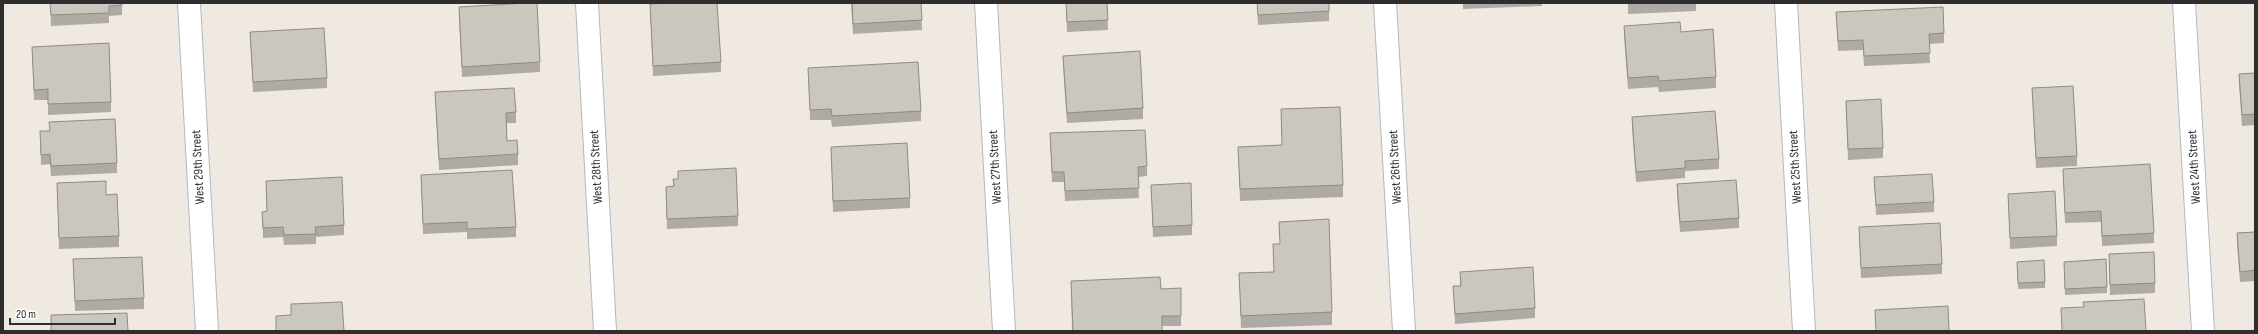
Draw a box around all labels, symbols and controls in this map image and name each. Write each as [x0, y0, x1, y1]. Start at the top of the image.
street label: West 29th Street [188, 129, 208, 205]
street label: West 28th Street [586, 129, 606, 204]
street label: West 26th Street [1385, 129, 1405, 204]
street label: West 27th Street [985, 130, 1005, 204]
street label: West 25th Street [1785, 130, 1805, 204]
street label: West 24th Street [2184, 130, 2204, 204]
scale bar [10, 300, 115, 326]
text: 20 m [16, 307, 36, 322]

